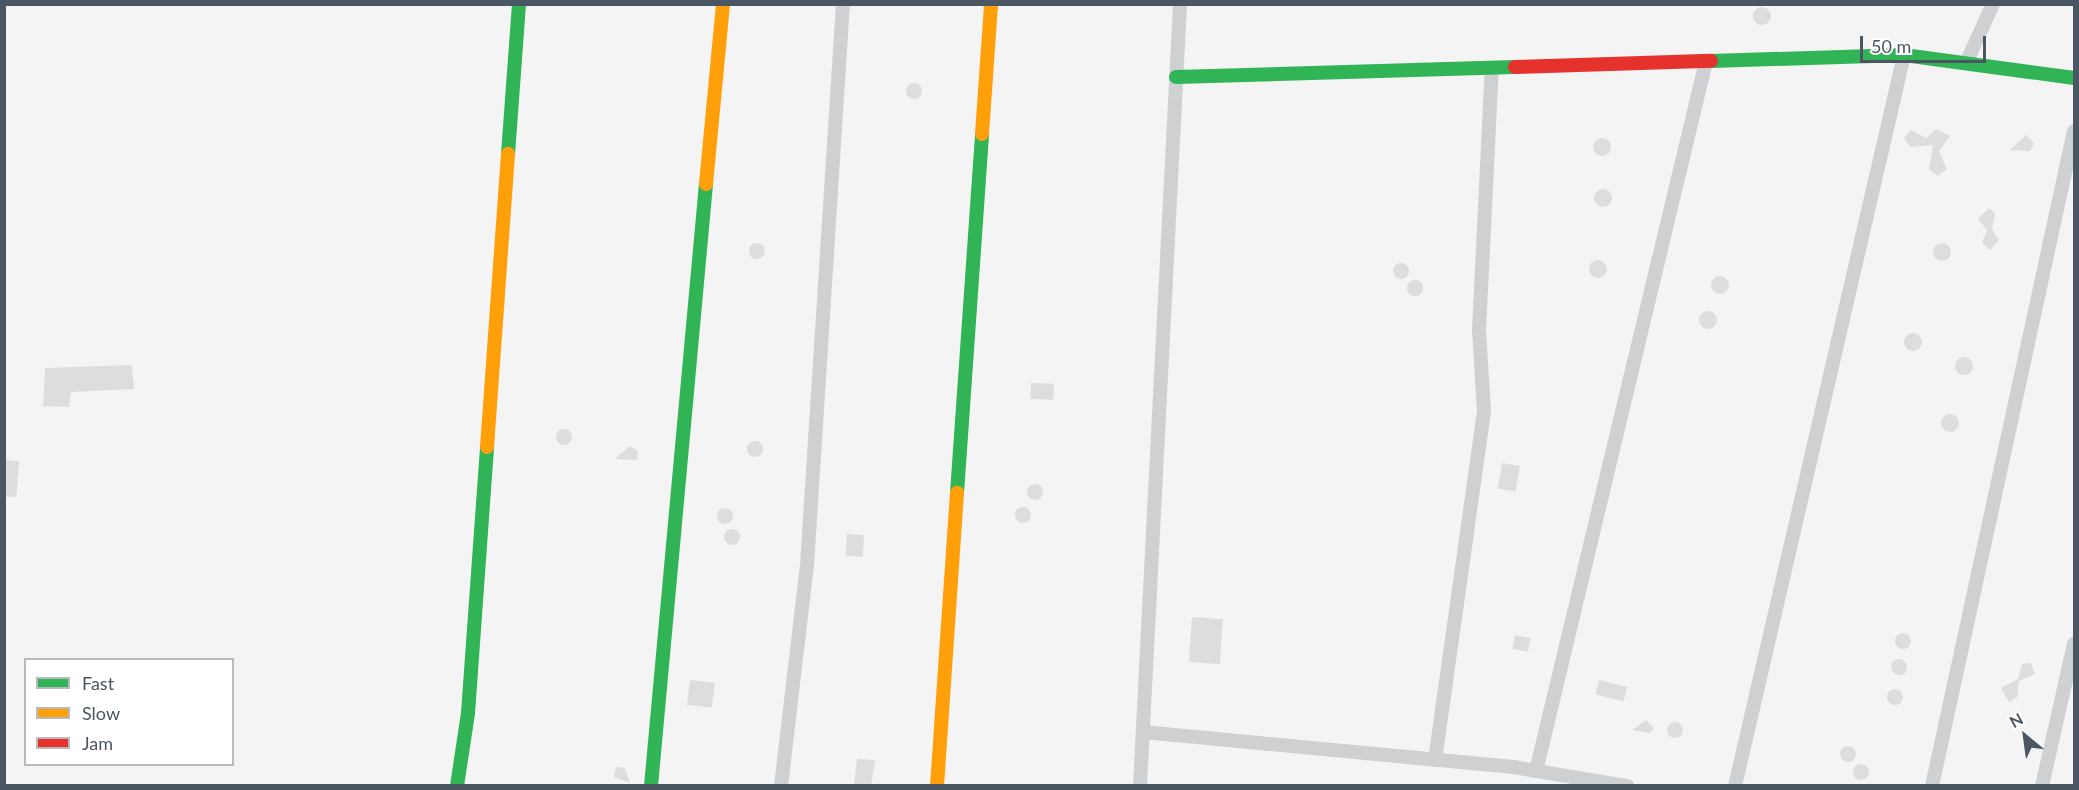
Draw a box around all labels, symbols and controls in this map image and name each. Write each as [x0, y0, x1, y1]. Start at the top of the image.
scale bar [1863, 24, 1989, 62]
text: 50 m [1871, 35, 1911, 57]
legend [24, 658, 234, 766]
text: Fast [82, 672, 114, 694]
text: Slow [82, 702, 120, 724]
north arrow [1995, 706, 2055, 766]
text: N [2006, 709, 2026, 731]
text: Jam [82, 732, 113, 754]

